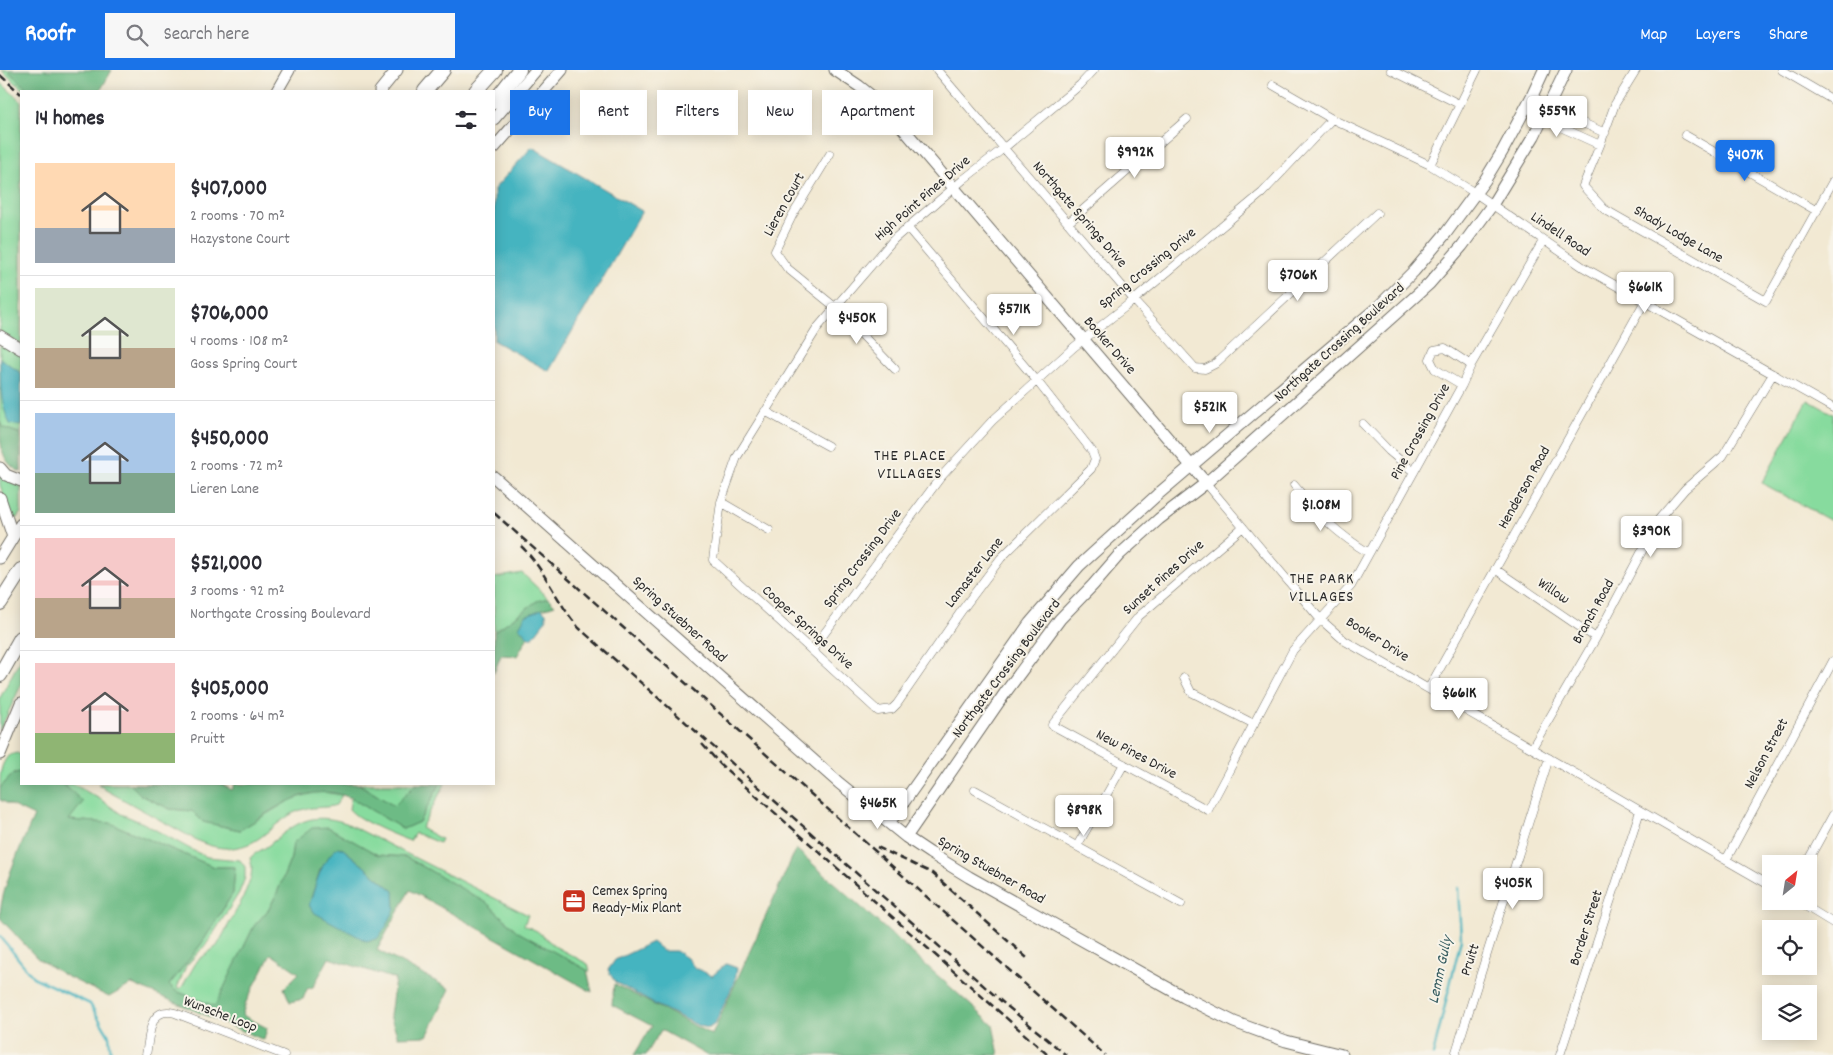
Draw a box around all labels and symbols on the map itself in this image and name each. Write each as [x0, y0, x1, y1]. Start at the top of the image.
pin: $559K [1522, 96, 1592, 138]
pin: $992K [1100, 136, 1170, 179]
pin: $407K [1710, 140, 1780, 182]
street label: High Point Pines Drive [870, 151, 976, 247]
street label: Northgate Springs Drive [1026, 157, 1132, 274]
street label: Lieren Court [758, 169, 812, 241]
street label: Shady Lodge Lane [1629, 200, 1727, 270]
street label: Lindell Road [1526, 207, 1594, 263]
street label: Spring Crossing Drive [1095, 223, 1202, 315]
pin: $706K [1263, 260, 1333, 302]
pin: $661K [1610, 272, 1680, 314]
street label: Northgate Crossing Boulevard [1270, 278, 1410, 408]
pin: $571K [979, 294, 1049, 336]
pin: $450K [822, 302, 892, 345]
street label: Booker Drive [1077, 312, 1141, 380]
street label: Pine Crossing Drive [1385, 379, 1457, 484]
pin: $521K [1175, 392, 1245, 434]
street label: Henderson Road [1493, 443, 1557, 533]
district label: THE PLACE VILLAGES [874, 445, 946, 486]
pin: $1.08M [1280, 490, 1362, 532]
street label: Spring Crossing Drive [818, 504, 908, 613]
pin: $390K [1616, 516, 1686, 558]
street label: Lamaster Lane [940, 533, 1010, 613]
street label: Sunset Pines Drive [1118, 535, 1210, 621]
district label: THE PARK VILLAGES [1290, 568, 1354, 609]
street label: Spring Stuebner Road [627, 571, 731, 669]
street label: Willow [1532, 573, 1574, 611]
street label: Branch Road [1567, 576, 1621, 648]
street label: Cooper Springs Drive [756, 581, 858, 676]
street label: Northgate Crossing Boulevard [947, 595, 1067, 743]
street label: Booker Drive [1341, 612, 1413, 668]
pin: $661K [1424, 678, 1494, 720]
street label: Nelson Street [1739, 714, 1795, 793]
street label: New Pines Drive [1092, 724, 1181, 786]
pin: $465K [843, 788, 913, 830]
pin: $898K [1049, 794, 1119, 837]
street label: Spring Stuebner Road [933, 831, 1049, 911]
north arrow [1762, 855, 1818, 910]
pin: $405K [1478, 868, 1548, 910]
place label: Cemex Spring Ready-Mix Plant [592, 881, 682, 920]
street label: Border Street [1564, 887, 1610, 969]
office icon: Cemex Spring Ready-Mix Plant [561, 888, 587, 914]
water label: Lemm Gully [1423, 932, 1460, 1006]
street label: Pruitt [1455, 941, 1487, 979]
street label: Wunsche Loop [180, 991, 260, 1039]

